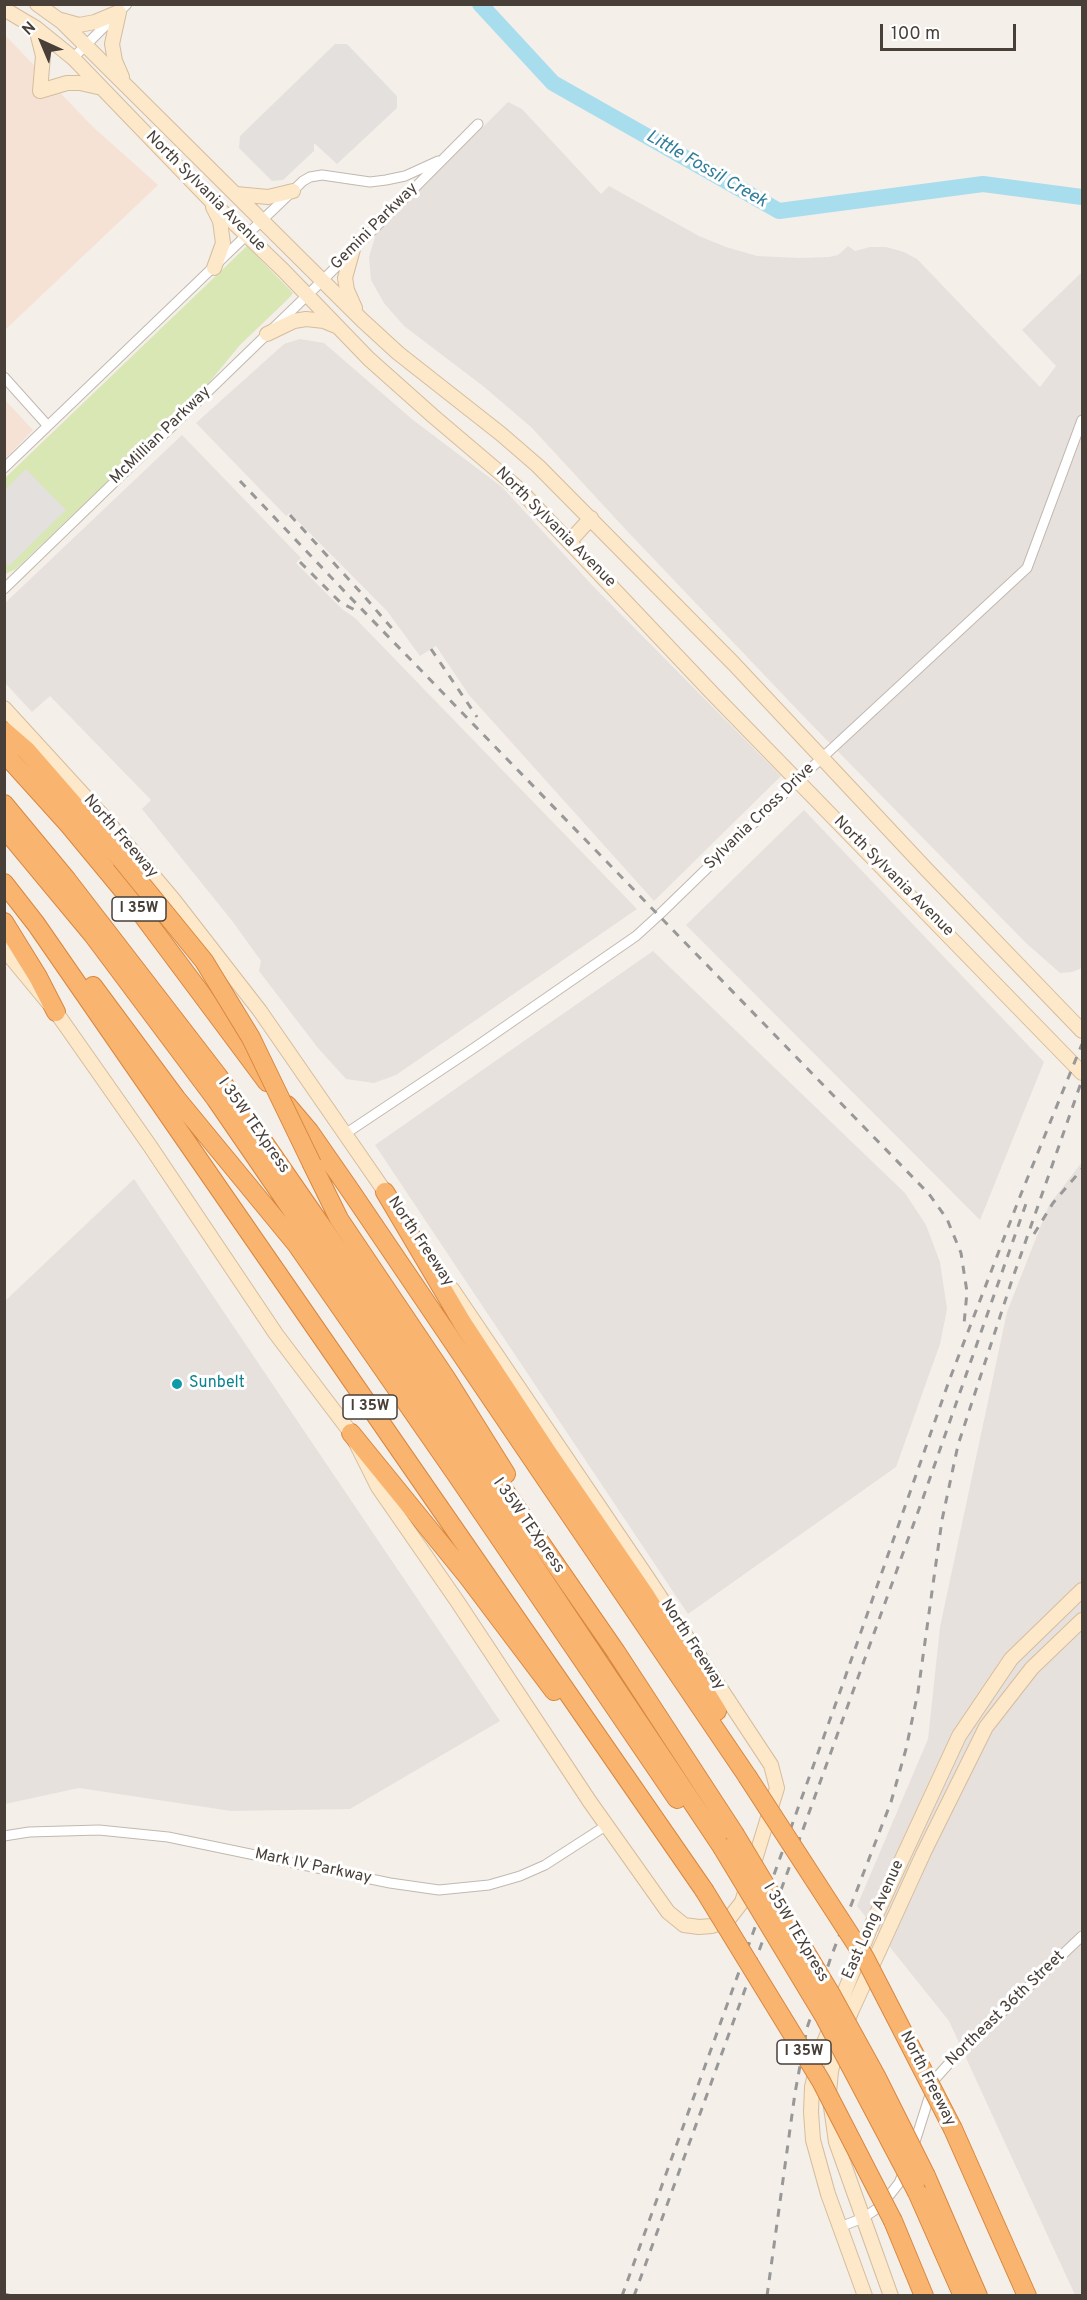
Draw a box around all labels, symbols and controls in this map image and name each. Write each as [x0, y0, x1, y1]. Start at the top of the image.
north arrow [12, 12, 72, 72]
scale bar [883, 12, 1020, 50]
text: N [18, 18, 41, 40]
text: 100 m [891, 23, 940, 46]
water label: Little Fossil Creek [642, 127, 770, 213]
street label: North Sylvania Avenue [141, 128, 269, 256]
street label: Gemini Parkway [328, 180, 422, 274]
street label: McMillian Parkway [107, 383, 215, 489]
street label: North Sylvania Avenue [491, 464, 619, 592]
street label: Sylvania Cross Drive [701, 760, 819, 874]
street label: North Freeway [79, 791, 161, 883]
street label: North Sylvania Avenue [829, 813, 957, 941]
road number: I 35W [112, 897, 166, 921]
street label: I 35W TEXpress [213, 1075, 293, 1177]
street label: North Freeway [383, 1193, 457, 1291]
place label: Sunbelt [189, 1374, 245, 1394]
marker: Sunbelt [170, 1377, 184, 1391]
road number: I 35W [343, 1395, 397, 1419]
street label: I 35W TEXpress [488, 1475, 568, 1577]
street label: North Freeway [656, 1596, 728, 1694]
street label: Mark IV Parkway [253, 1845, 373, 1889]
street label: East Long Avenue [839, 1857, 909, 1983]
street label: I 35W TEXpress [758, 1880, 832, 1986]
street label: Northeast 36th Street [943, 1947, 1069, 2071]
street label: North Freeway [895, 2028, 959, 2130]
road number: I 35W [777, 2040, 831, 2064]

